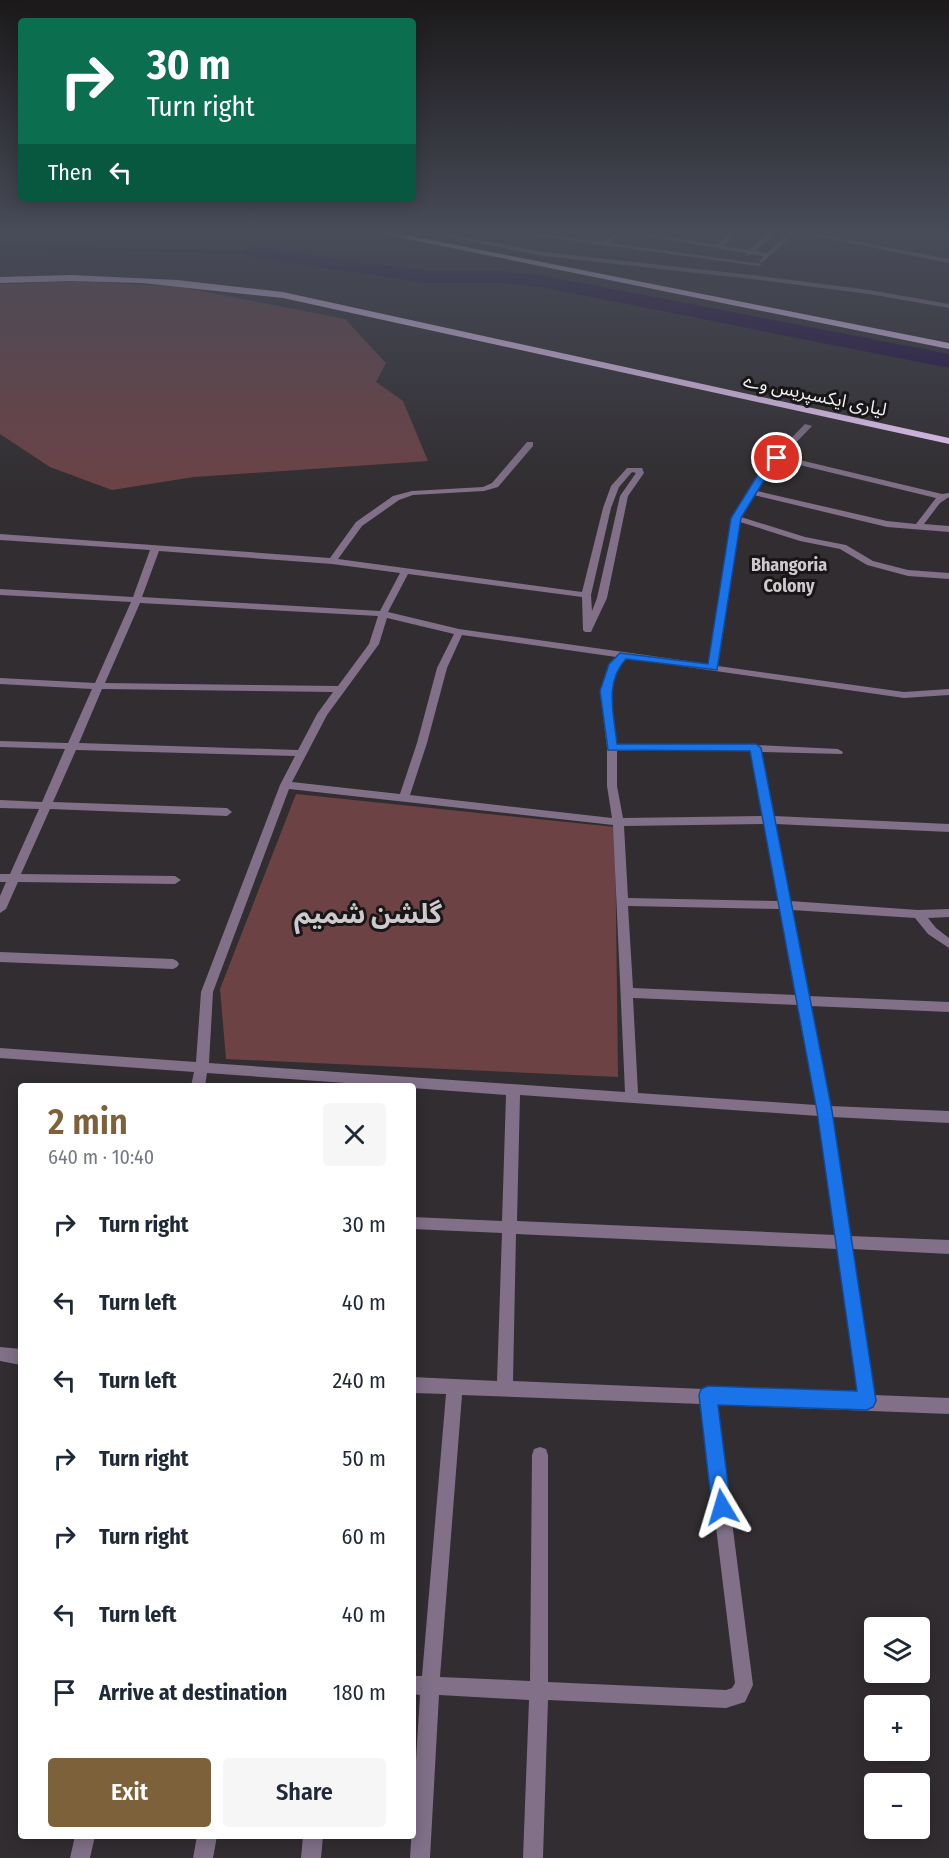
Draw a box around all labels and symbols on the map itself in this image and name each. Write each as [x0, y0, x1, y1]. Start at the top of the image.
street label: لیاری ایکسپریس وے [741, 369, 889, 421]
pin [751, 432, 802, 483]
district label: Bhangoria Colony [751, 554, 827, 597]
district label: گلشن شمیم [294, 898, 443, 935]
position arrow [690, 1475, 754, 1539]

